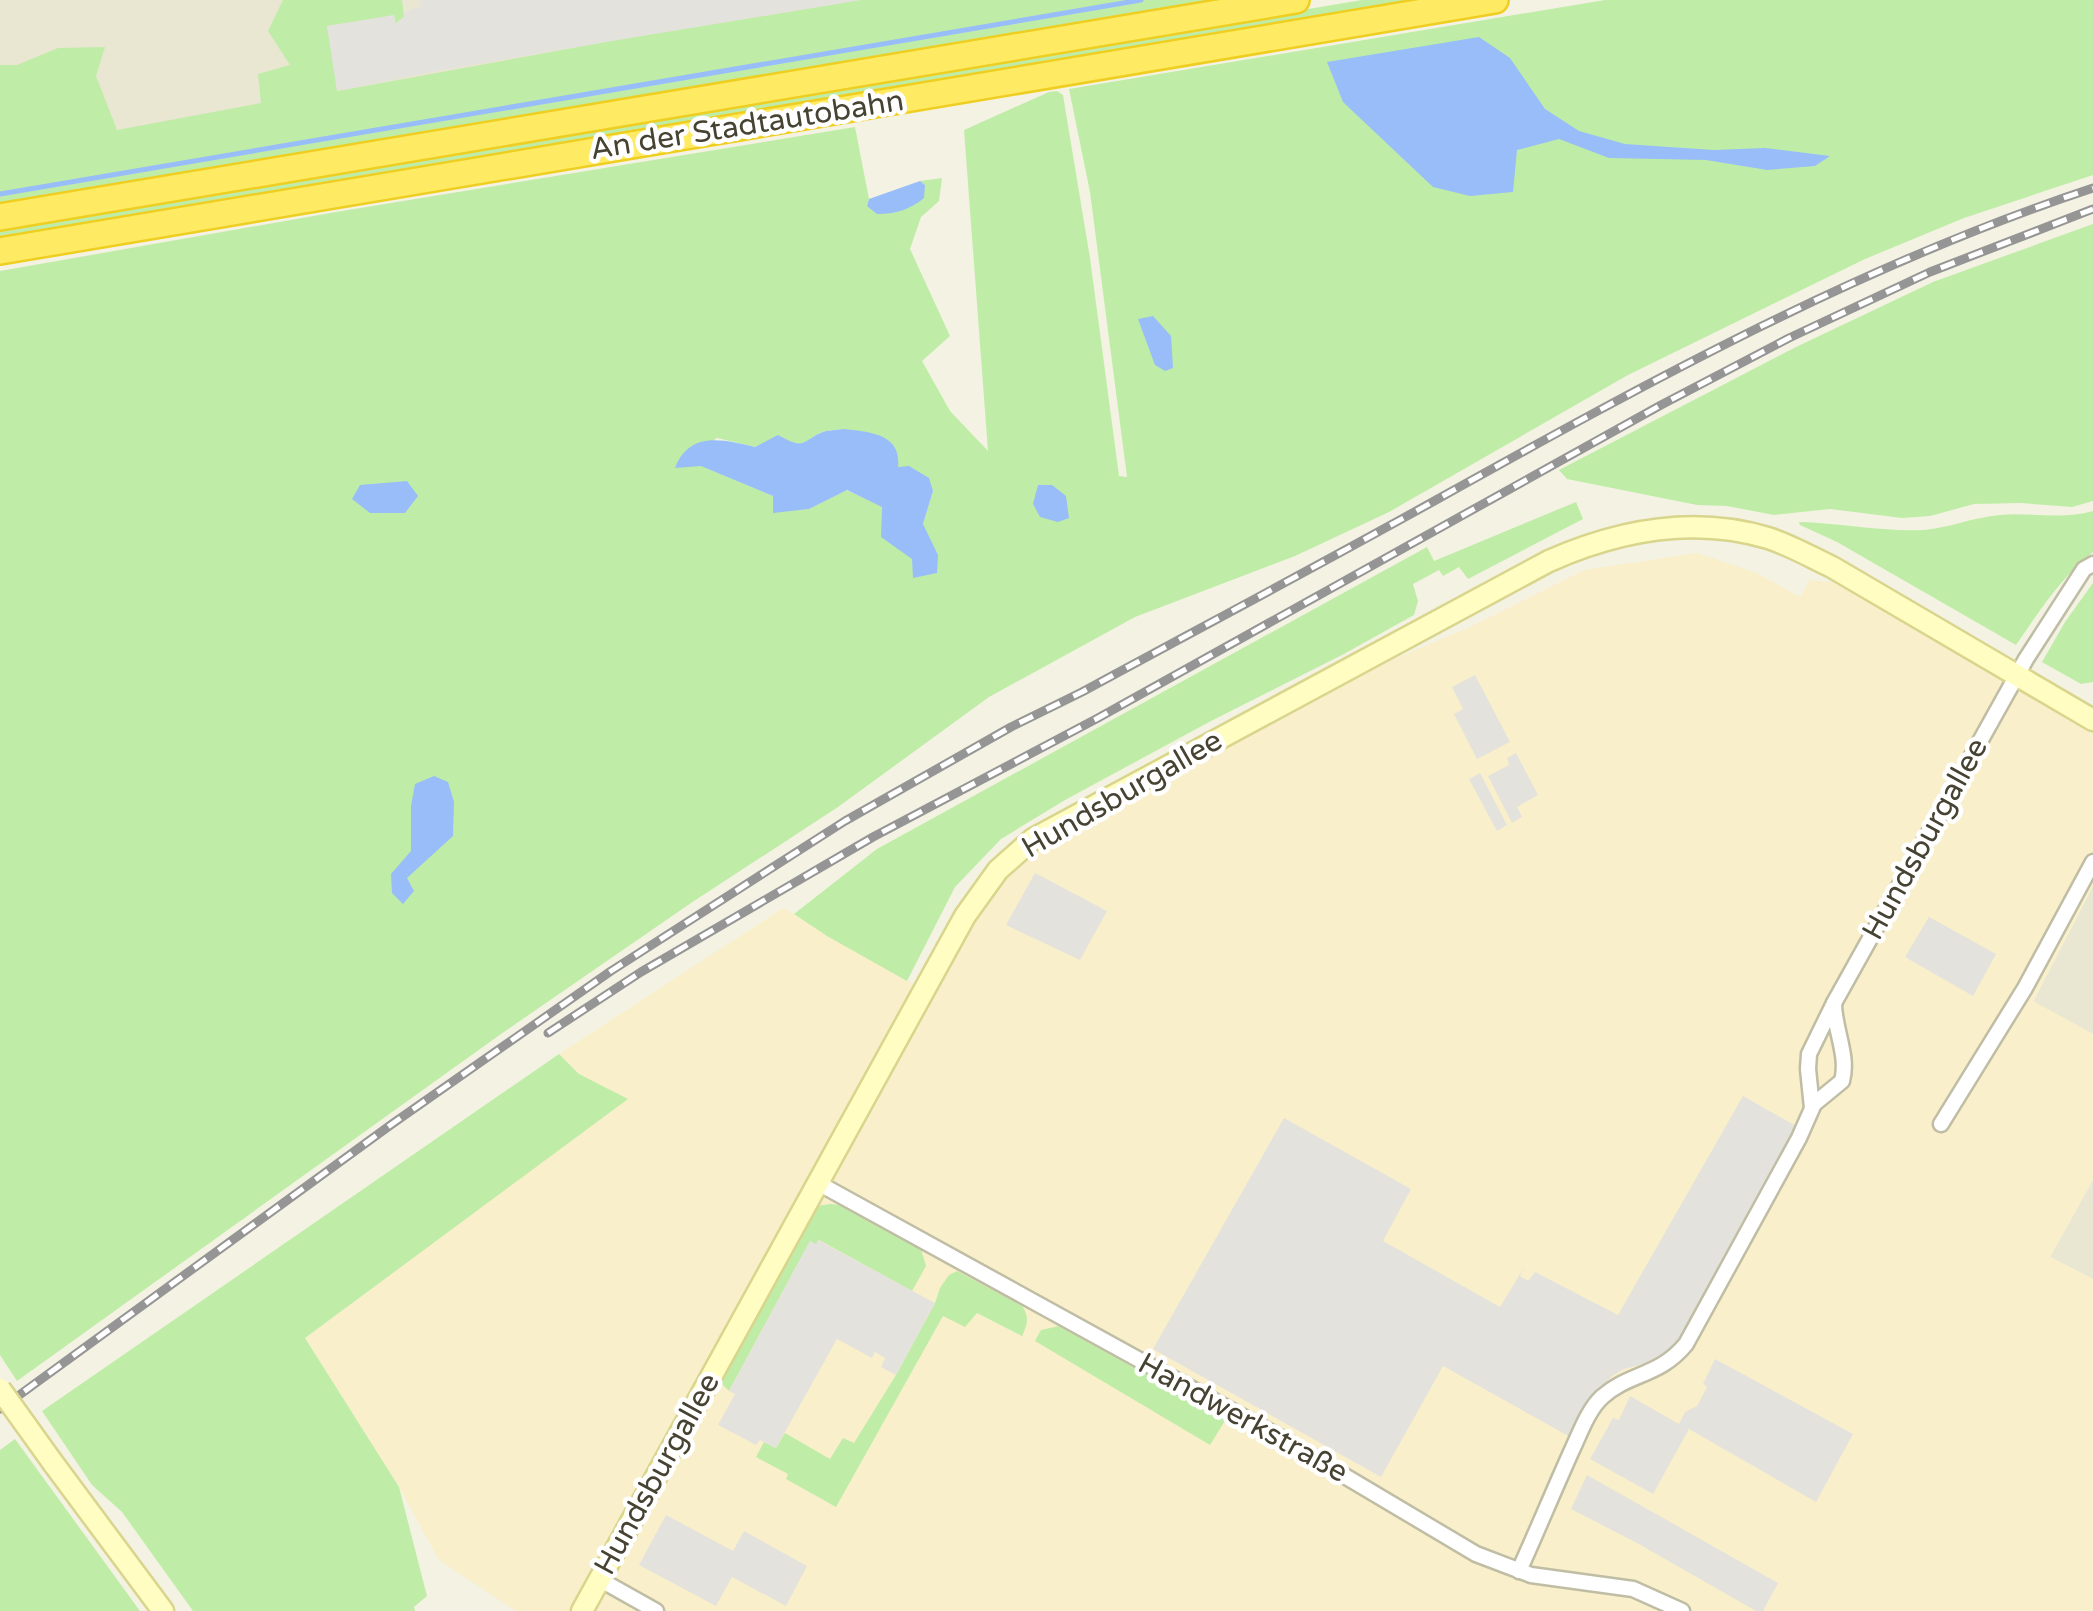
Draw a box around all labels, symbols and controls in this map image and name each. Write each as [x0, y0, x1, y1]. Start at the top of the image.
street label: An der Stadtautobahn [588, 82, 906, 168]
street label: Hundsburgallee [1015, 722, 1229, 866]
street label: Hundsburgallee [1854, 732, 1996, 946]
street label: Handwerkstraße [1132, 1345, 1354, 1491]
street label: Hundsburgallee [586, 1367, 728, 1581]

